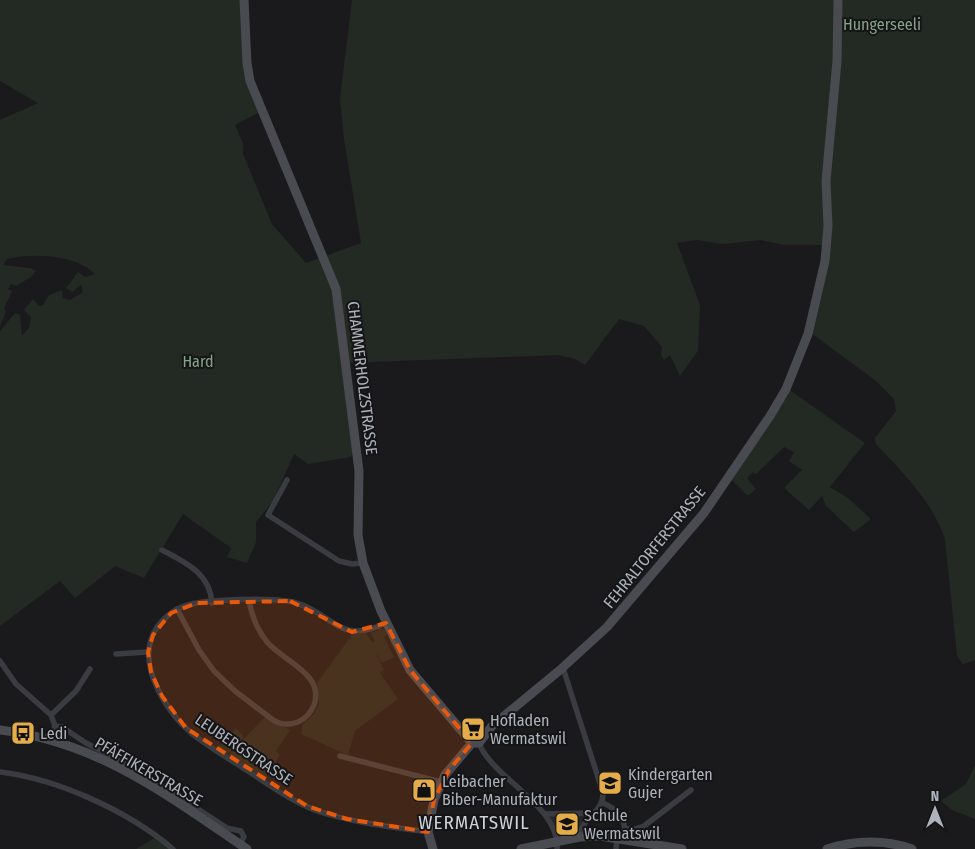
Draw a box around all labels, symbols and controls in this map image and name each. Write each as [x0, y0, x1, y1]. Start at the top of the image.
park label: Hungerseeli [843, 15, 921, 34]
street label: CHAMMERHOLZSTRASSE [344, 300, 381, 456]
park label: Hard [182, 352, 214, 371]
street label: FEHRALTORFERSTRASSE [599, 483, 709, 612]
street label: LEUBERGSTRASSE [191, 710, 296, 789]
place label: Hofladen Wermatswil [490, 711, 566, 748]
supermarket icon: Hofladen Wermatswil [460, 716, 486, 742]
bus stop icon: Ledi [10, 720, 36, 746]
place label: Ledi [40, 724, 67, 743]
street label: PFÄFFIKERSTRASSE [92, 733, 206, 810]
place label: Kindergarten Gujer [628, 765, 713, 802]
school or university icon: Kindergarten Gujer [597, 770, 623, 796]
place label: Leibacher Biber-Manufaktur [442, 772, 558, 809]
shop icon: Leibacher Biber-Manufaktur [411, 777, 437, 803]
north arrow [910, 784, 960, 834]
text: N [931, 788, 939, 805]
place label: Schule Wermatswil [584, 806, 660, 843]
district label: WERMATSWIL [418, 811, 530, 834]
school or university icon: Schule Wermatswil [554, 811, 580, 837]

